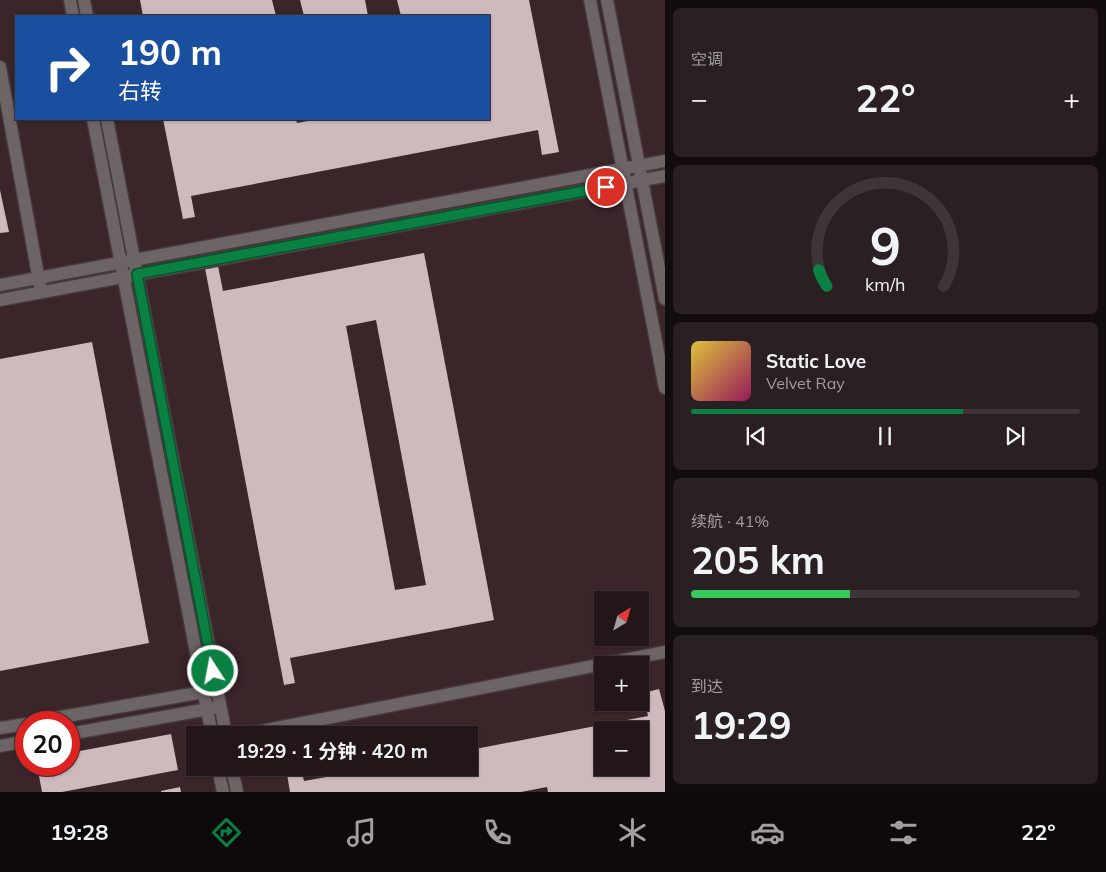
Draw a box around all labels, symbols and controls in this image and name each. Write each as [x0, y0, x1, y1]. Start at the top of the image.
text: 190 m [118, 30, 222, 74]
icon: right [35, 35, 100, 100]
text: 空调 [691, 49, 723, 69]
text: 22° [855, 74, 916, 122]
text: 右转 [118, 77, 162, 105]
text: − [691, 81, 708, 116]
text: + [1063, 81, 1080, 116]
pin [585, 166, 627, 208]
icon: arrive [592, 173, 620, 201]
text: 9 [870, 213, 901, 278]
text: km/h [865, 273, 906, 295]
text: Static Love [766, 349, 866, 373]
text: Velvet Ray [766, 373, 845, 393]
icon: previous [742, 422, 770, 450]
icon: pause [871, 422, 899, 450]
icon: next [1001, 422, 1029, 450]
text: 续航 · 41% [691, 511, 769, 531]
text: 205 km [691, 536, 825, 584]
north arrow [594, 591, 649, 646]
map controls [594, 591, 649, 776]
position arrow [186, 644, 238, 696]
button: + [594, 656, 649, 711]
text: 到达 [691, 676, 723, 696]
text: 19:29 [691, 701, 792, 749]
speed limit sign: 20 [15, 711, 80, 776]
button: − [594, 721, 649, 776]
text: 19:29 · 1 分钟 · 420 m [236, 739, 428, 763]
icon: directions [209, 815, 244, 850]
icon: music [344, 815, 379, 850]
icon: phone [480, 815, 515, 850]
icon: climate [615, 815, 650, 850]
icon: car [750, 815, 785, 850]
icon: filters [886, 815, 921, 850]
text: 19:28 [50, 818, 108, 846]
text: 22° [1021, 818, 1056, 846]

